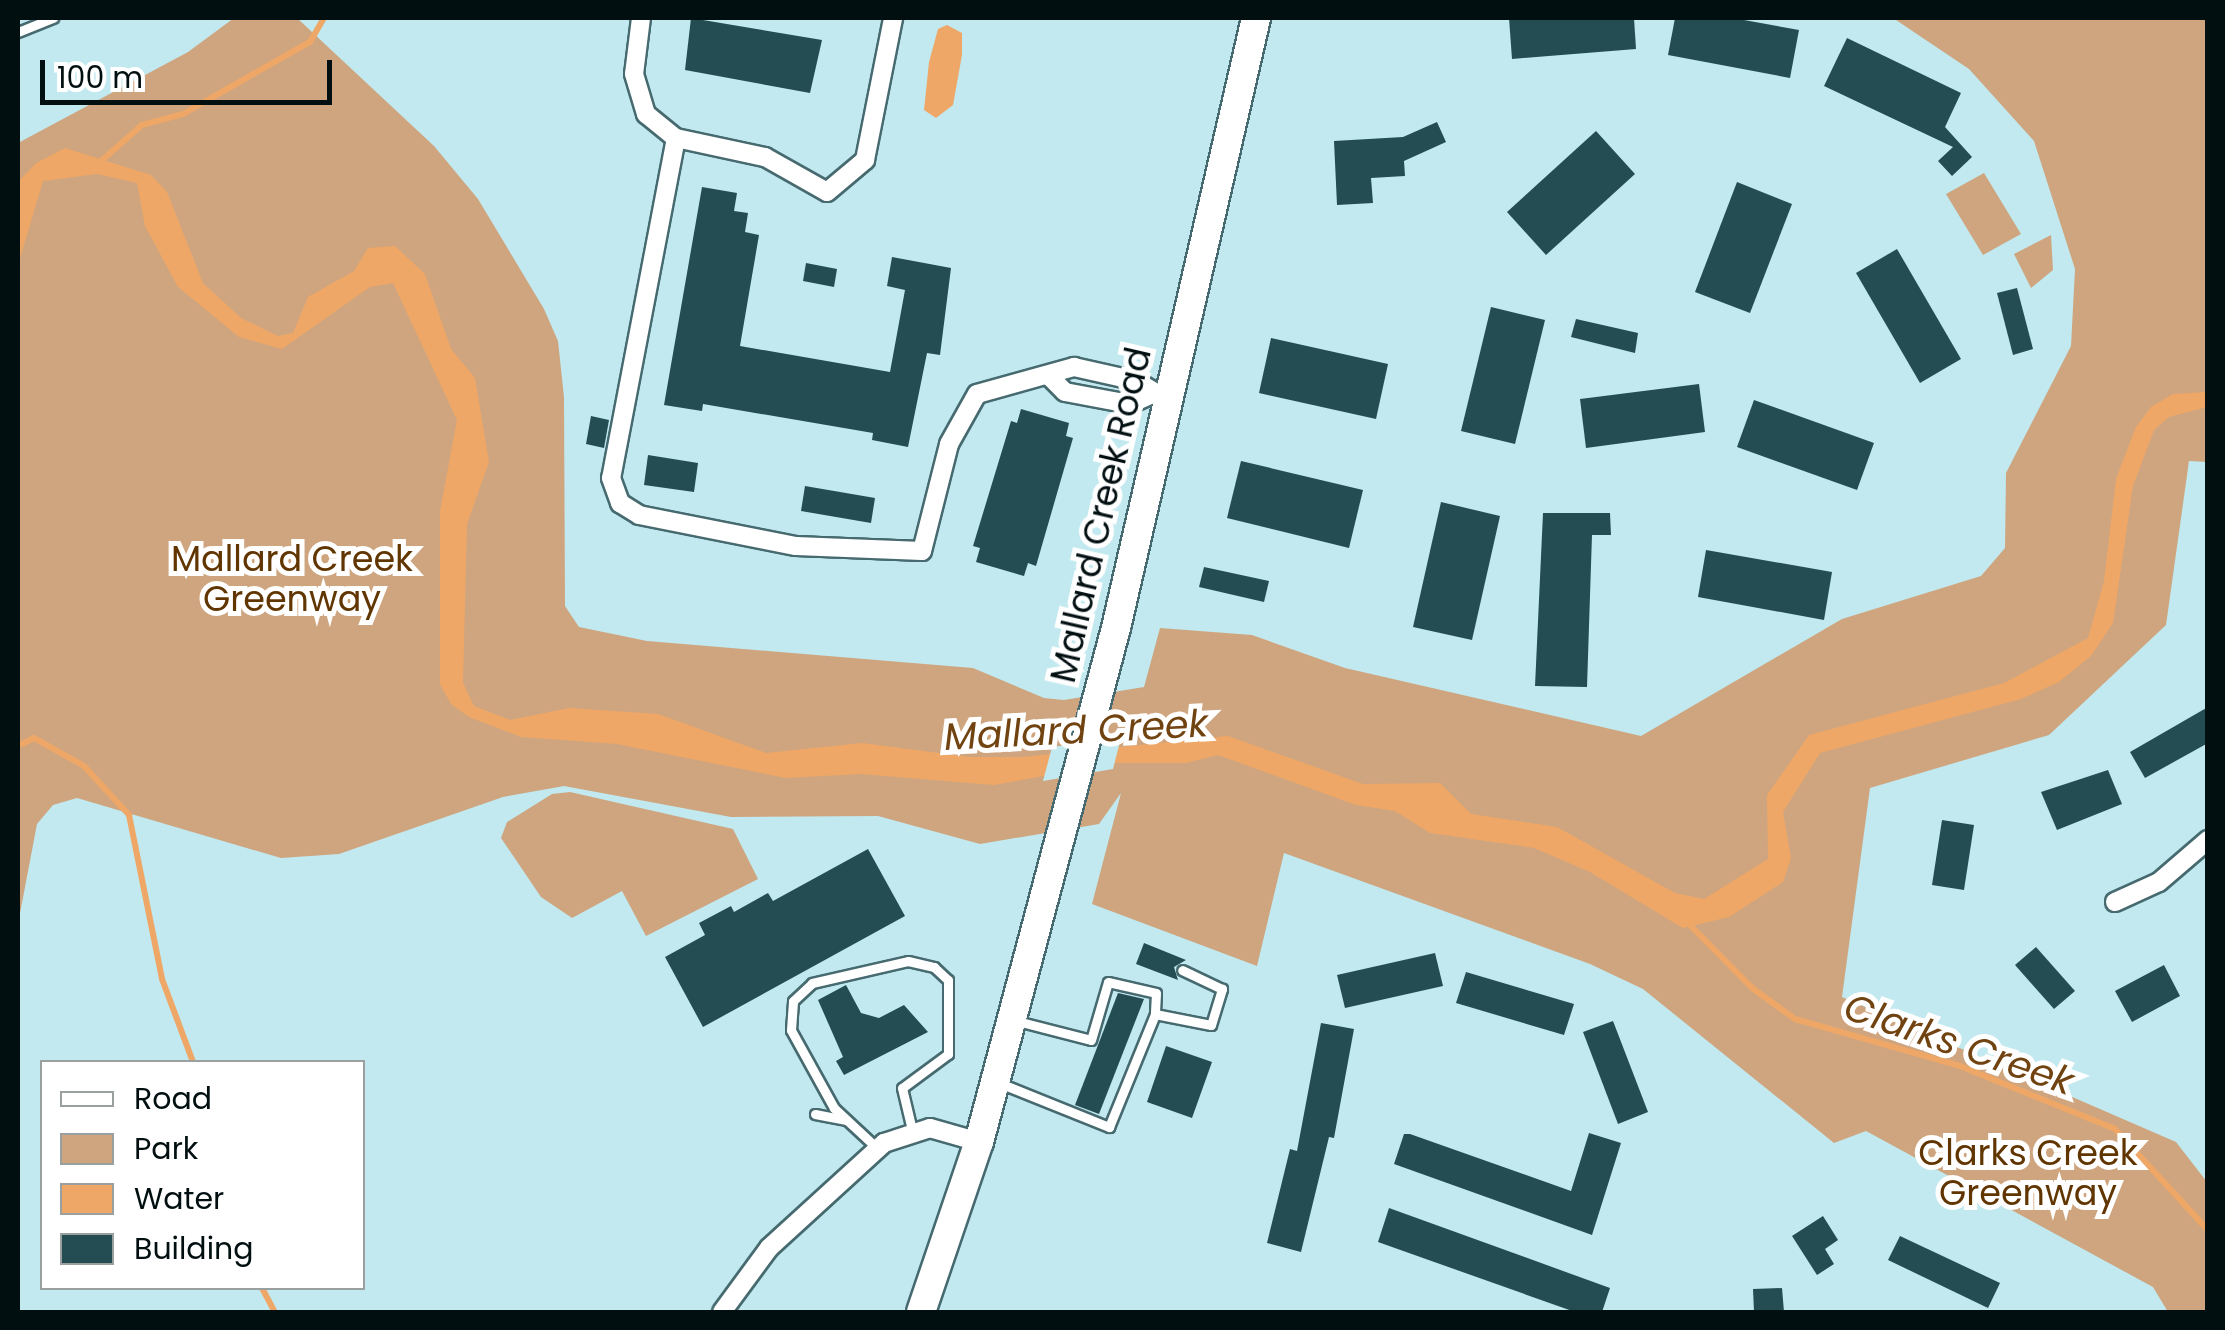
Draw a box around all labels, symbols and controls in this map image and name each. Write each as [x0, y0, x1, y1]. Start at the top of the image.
scale bar [45, 40, 338, 102]
text: 100 m [57, 56, 143, 99]
street label: Mallard Creek Road [1042, 343, 1160, 687]
park label: Mallard Creek Greenway [171, 538, 413, 620]
water label: Mallard Creek [943, 700, 1209, 760]
water label: Clarks Creek [1838, 983, 2080, 1105]
legend [40, 1060, 365, 1290]
text: Road [134, 1077, 212, 1120]
text: Park [134, 1127, 198, 1170]
park label: Clarks Creek Greenway [1918, 1132, 2138, 1214]
text: Water [134, 1177, 224, 1220]
text: Building [134, 1227, 254, 1270]

